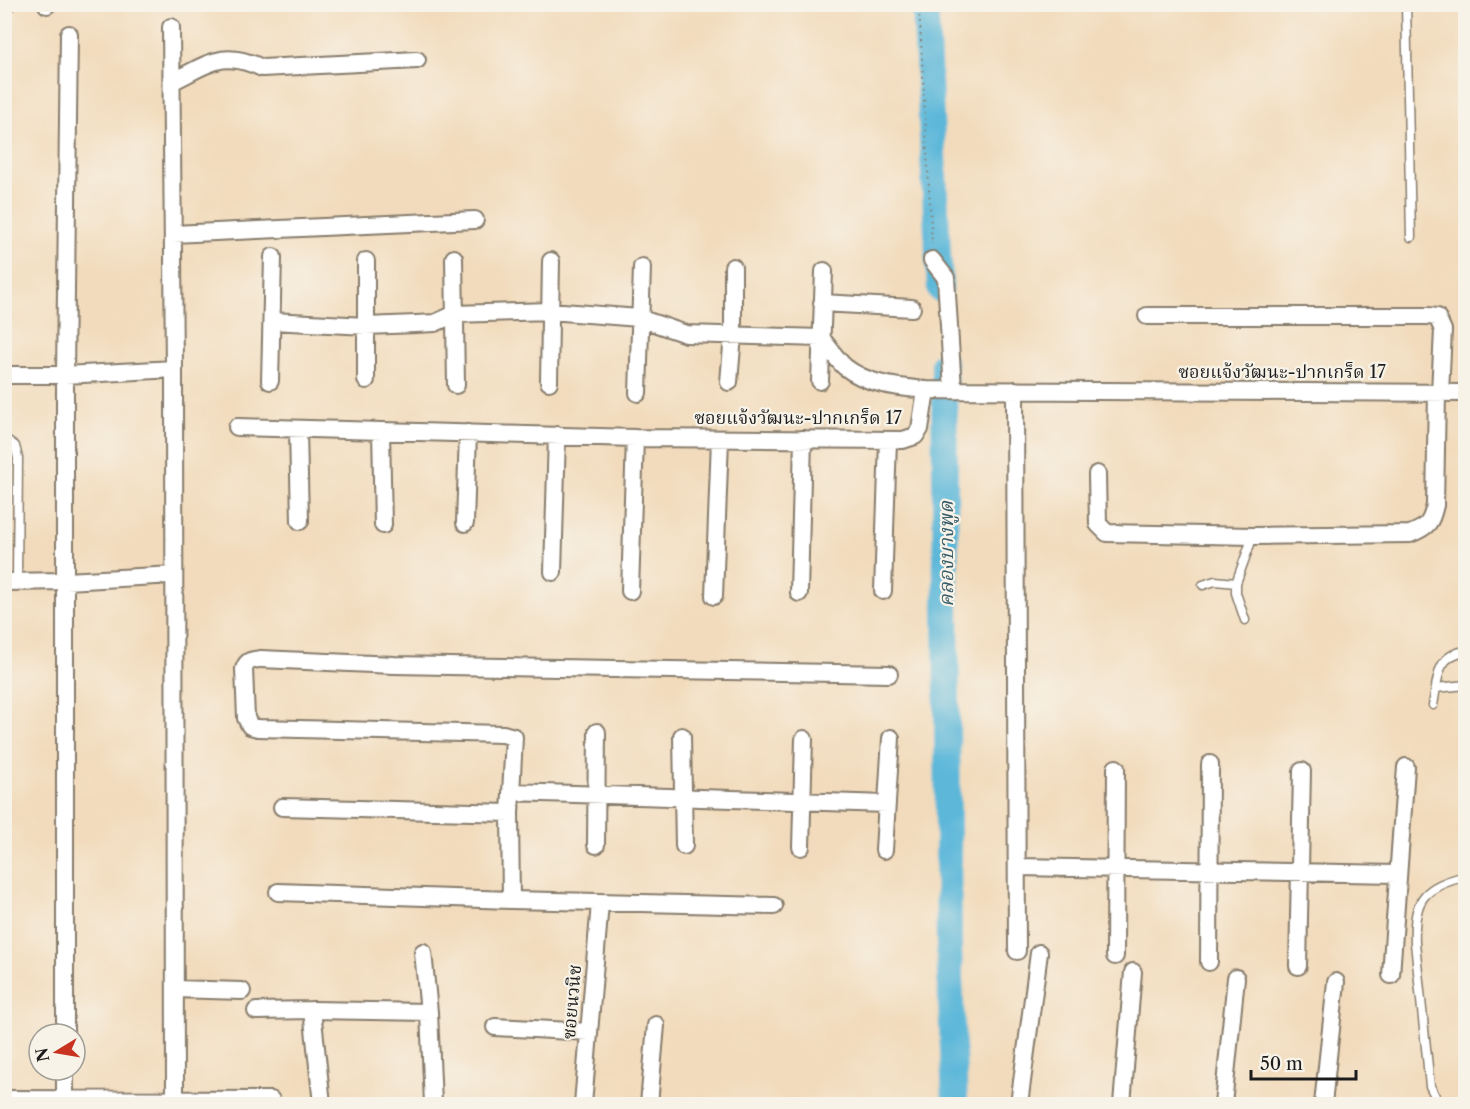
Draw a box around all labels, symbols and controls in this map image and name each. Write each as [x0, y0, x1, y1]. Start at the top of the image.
street label: ซอยแจ้งวัฒนะ-ปากเกร็ด 17 [1178, 361, 1386, 383]
street label: ซอยแจ้งวัฒนะ-ปากเกร็ด 17 [694, 407, 902, 429]
water label: คลองบางพูด [934, 500, 959, 607]
street label: ซอยนวนิช [558, 964, 586, 1040]
north arrow [27, 1022, 87, 1082]
scale bar [1251, 1043, 1356, 1081]
text: N [31, 1046, 53, 1064]
text: 50 m [1260, 1053, 1303, 1075]

